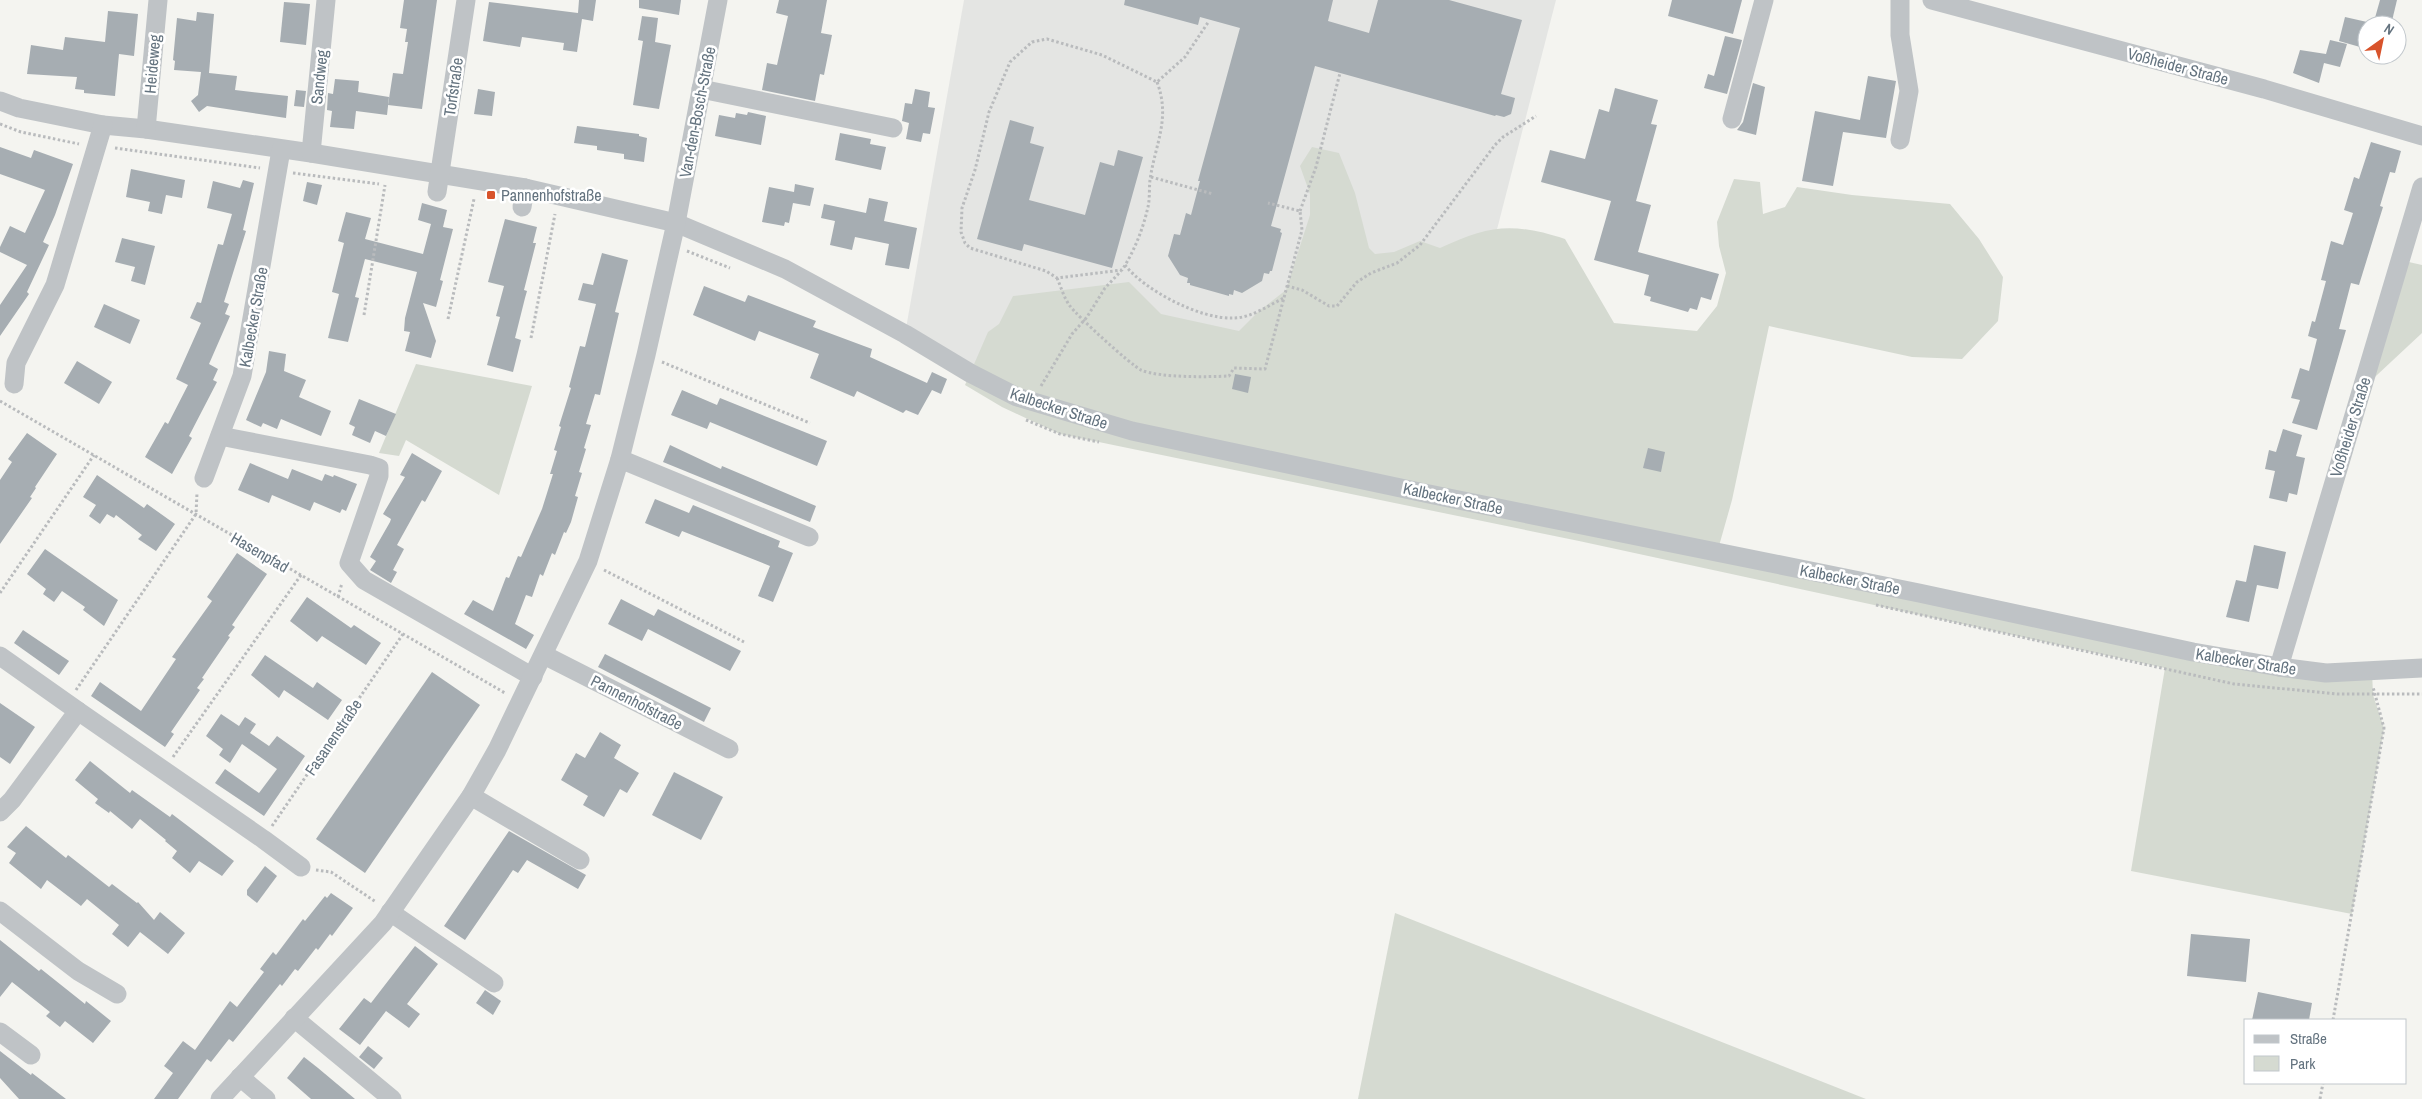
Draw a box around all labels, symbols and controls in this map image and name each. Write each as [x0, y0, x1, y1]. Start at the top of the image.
north arrow [2357, 15, 2407, 65]
text: N [2381, 19, 2397, 39]
street label: Heideweg [138, 33, 166, 94]
street label: Voßheider Straße [2125, 42, 2231, 90]
street label: Van-den-Bosch-Straße [673, 45, 721, 179]
street label: Sandweg [305, 48, 333, 105]
street label: Torfstraße [438, 56, 468, 118]
place label: Pannenhofstraße [501, 184, 602, 206]
marker: Pannenhofstraße [485, 189, 497, 201]
street label: Kalbecker Straße [233, 265, 273, 369]
street label: Voßheider Straße [2324, 374, 2376, 480]
street label: Kalbecker Straße [1007, 382, 1111, 434]
street label: Kalbecker Straße [1401, 477, 1505, 519]
street label: Hasenpfad [227, 527, 293, 577]
street label: Kalbecker Straße [1798, 559, 1902, 599]
street label: Kalbecker Straße [2194, 642, 2298, 680]
street label: Pannenhofstraße [587, 669, 687, 735]
street label: Fasanenstraße [299, 695, 367, 779]
legend [2244, 1019, 2407, 1084]
text: Straße [2290, 1028, 2327, 1049]
text: Park [2290, 1053, 2316, 1074]

